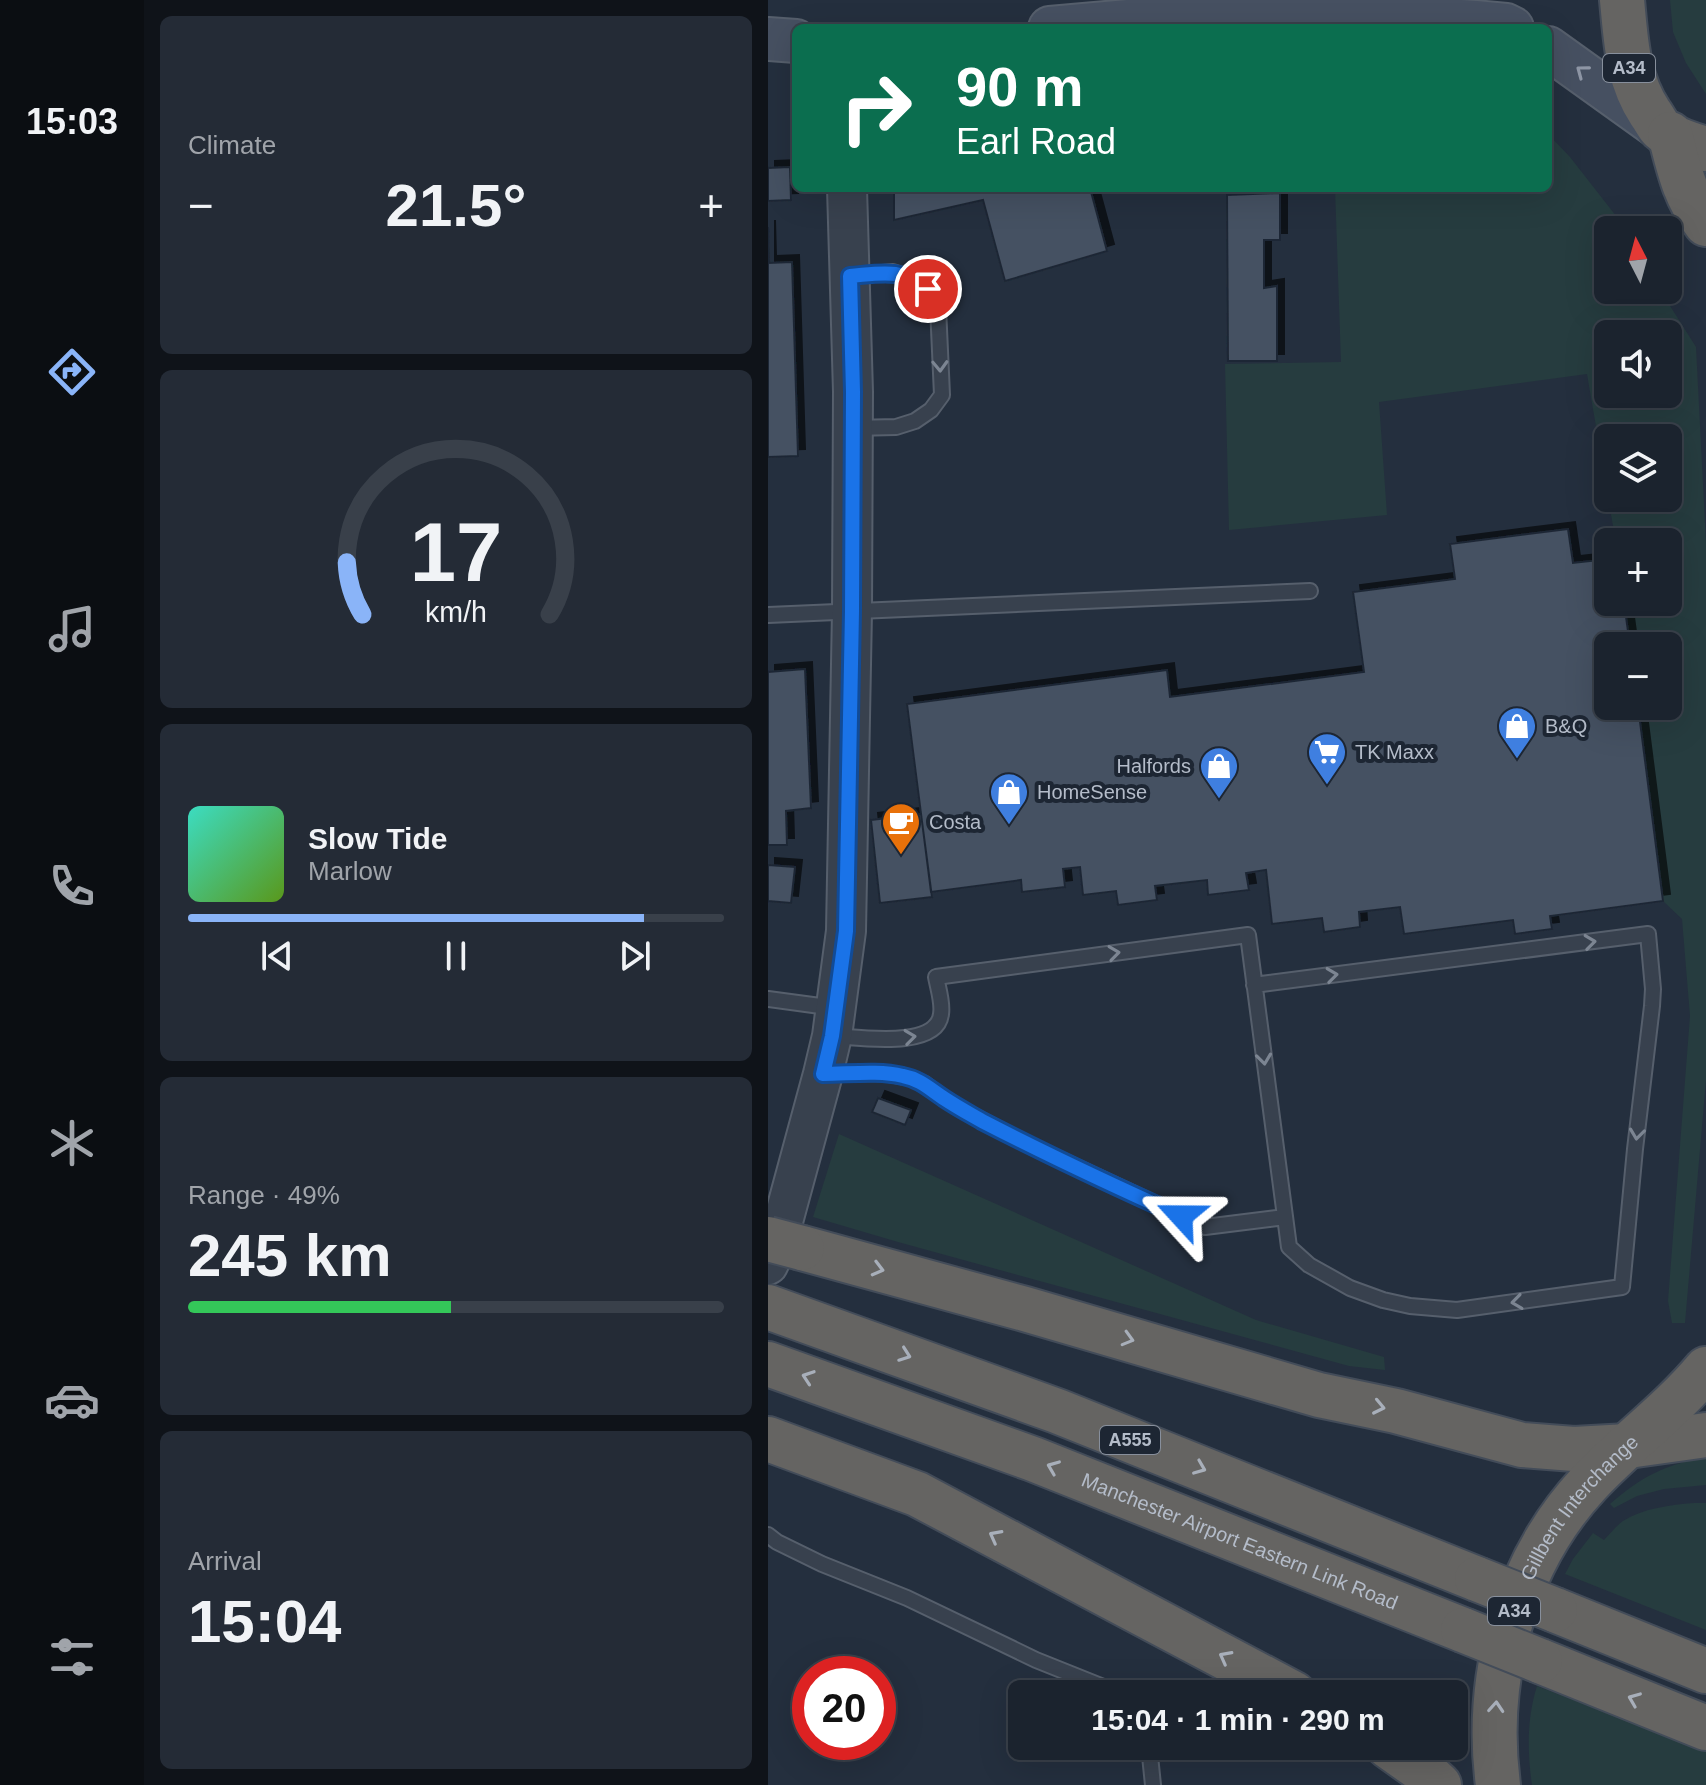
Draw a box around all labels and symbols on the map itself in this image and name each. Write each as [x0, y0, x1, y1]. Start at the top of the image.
road number: A34 [1603, 54, 1655, 82]
one-way arrow [1576, 67, 1591, 81]
north arrow [1594, 216, 1682, 304]
pin [894, 255, 962, 323]
one-way arrow [932, 360, 949, 373]
shop icon: B&Q [1496, 705, 1538, 760]
place label: B&Q [1545, 715, 1587, 737]
supermarket icon: TK Maxx [1306, 731, 1348, 786]
place label: TK Maxx [1355, 741, 1434, 763]
shop icon: Halfords [1198, 745, 1240, 800]
place label: Halfords [1117, 755, 1191, 777]
shop icon: HomeSense [988, 771, 1030, 826]
place label: HomeSense [1037, 781, 1147, 803]
cafe icon: Costa [880, 801, 922, 856]
place label: Costa [929, 811, 982, 833]
one-way arrow [1583, 933, 1596, 950]
one-way arrow [1107, 945, 1121, 962]
one-way arrow [1326, 967, 1339, 984]
one-way arrow [903, 1029, 916, 1046]
one-way arrow [1255, 1052, 1272, 1066]
one-way arrow [1629, 1127, 1646, 1141]
position arrow [1139, 1174, 1223, 1258]
one-way arrow [870, 1260, 884, 1276]
one-way arrow [1510, 1293, 1524, 1310]
one-way arrow [1120, 1330, 1134, 1346]
one-way arrow [897, 1346, 911, 1362]
one-way arrow [802, 1371, 816, 1387]
one-way arrow [1372, 1398, 1385, 1415]
road number: A555 [1100, 1426, 1160, 1454]
street label: Gillbent Interchange [1516, 1431, 1642, 1584]
one-way arrow [1192, 1458, 1206, 1475]
one-way arrow [1047, 1460, 1061, 1477]
street label: Manchester Airport Eastern Link Road [1079, 1469, 1401, 1614]
one-way arrow [988, 1531, 1003, 1546]
road number: A34 [1488, 1597, 1540, 1625]
one-way arrow [1218, 1652, 1233, 1667]
speed limit sign: 20 [792, 1656, 896, 1760]
one-way arrow [1628, 1692, 1642, 1709]
one-way arrow [1487, 1700, 1504, 1713]

